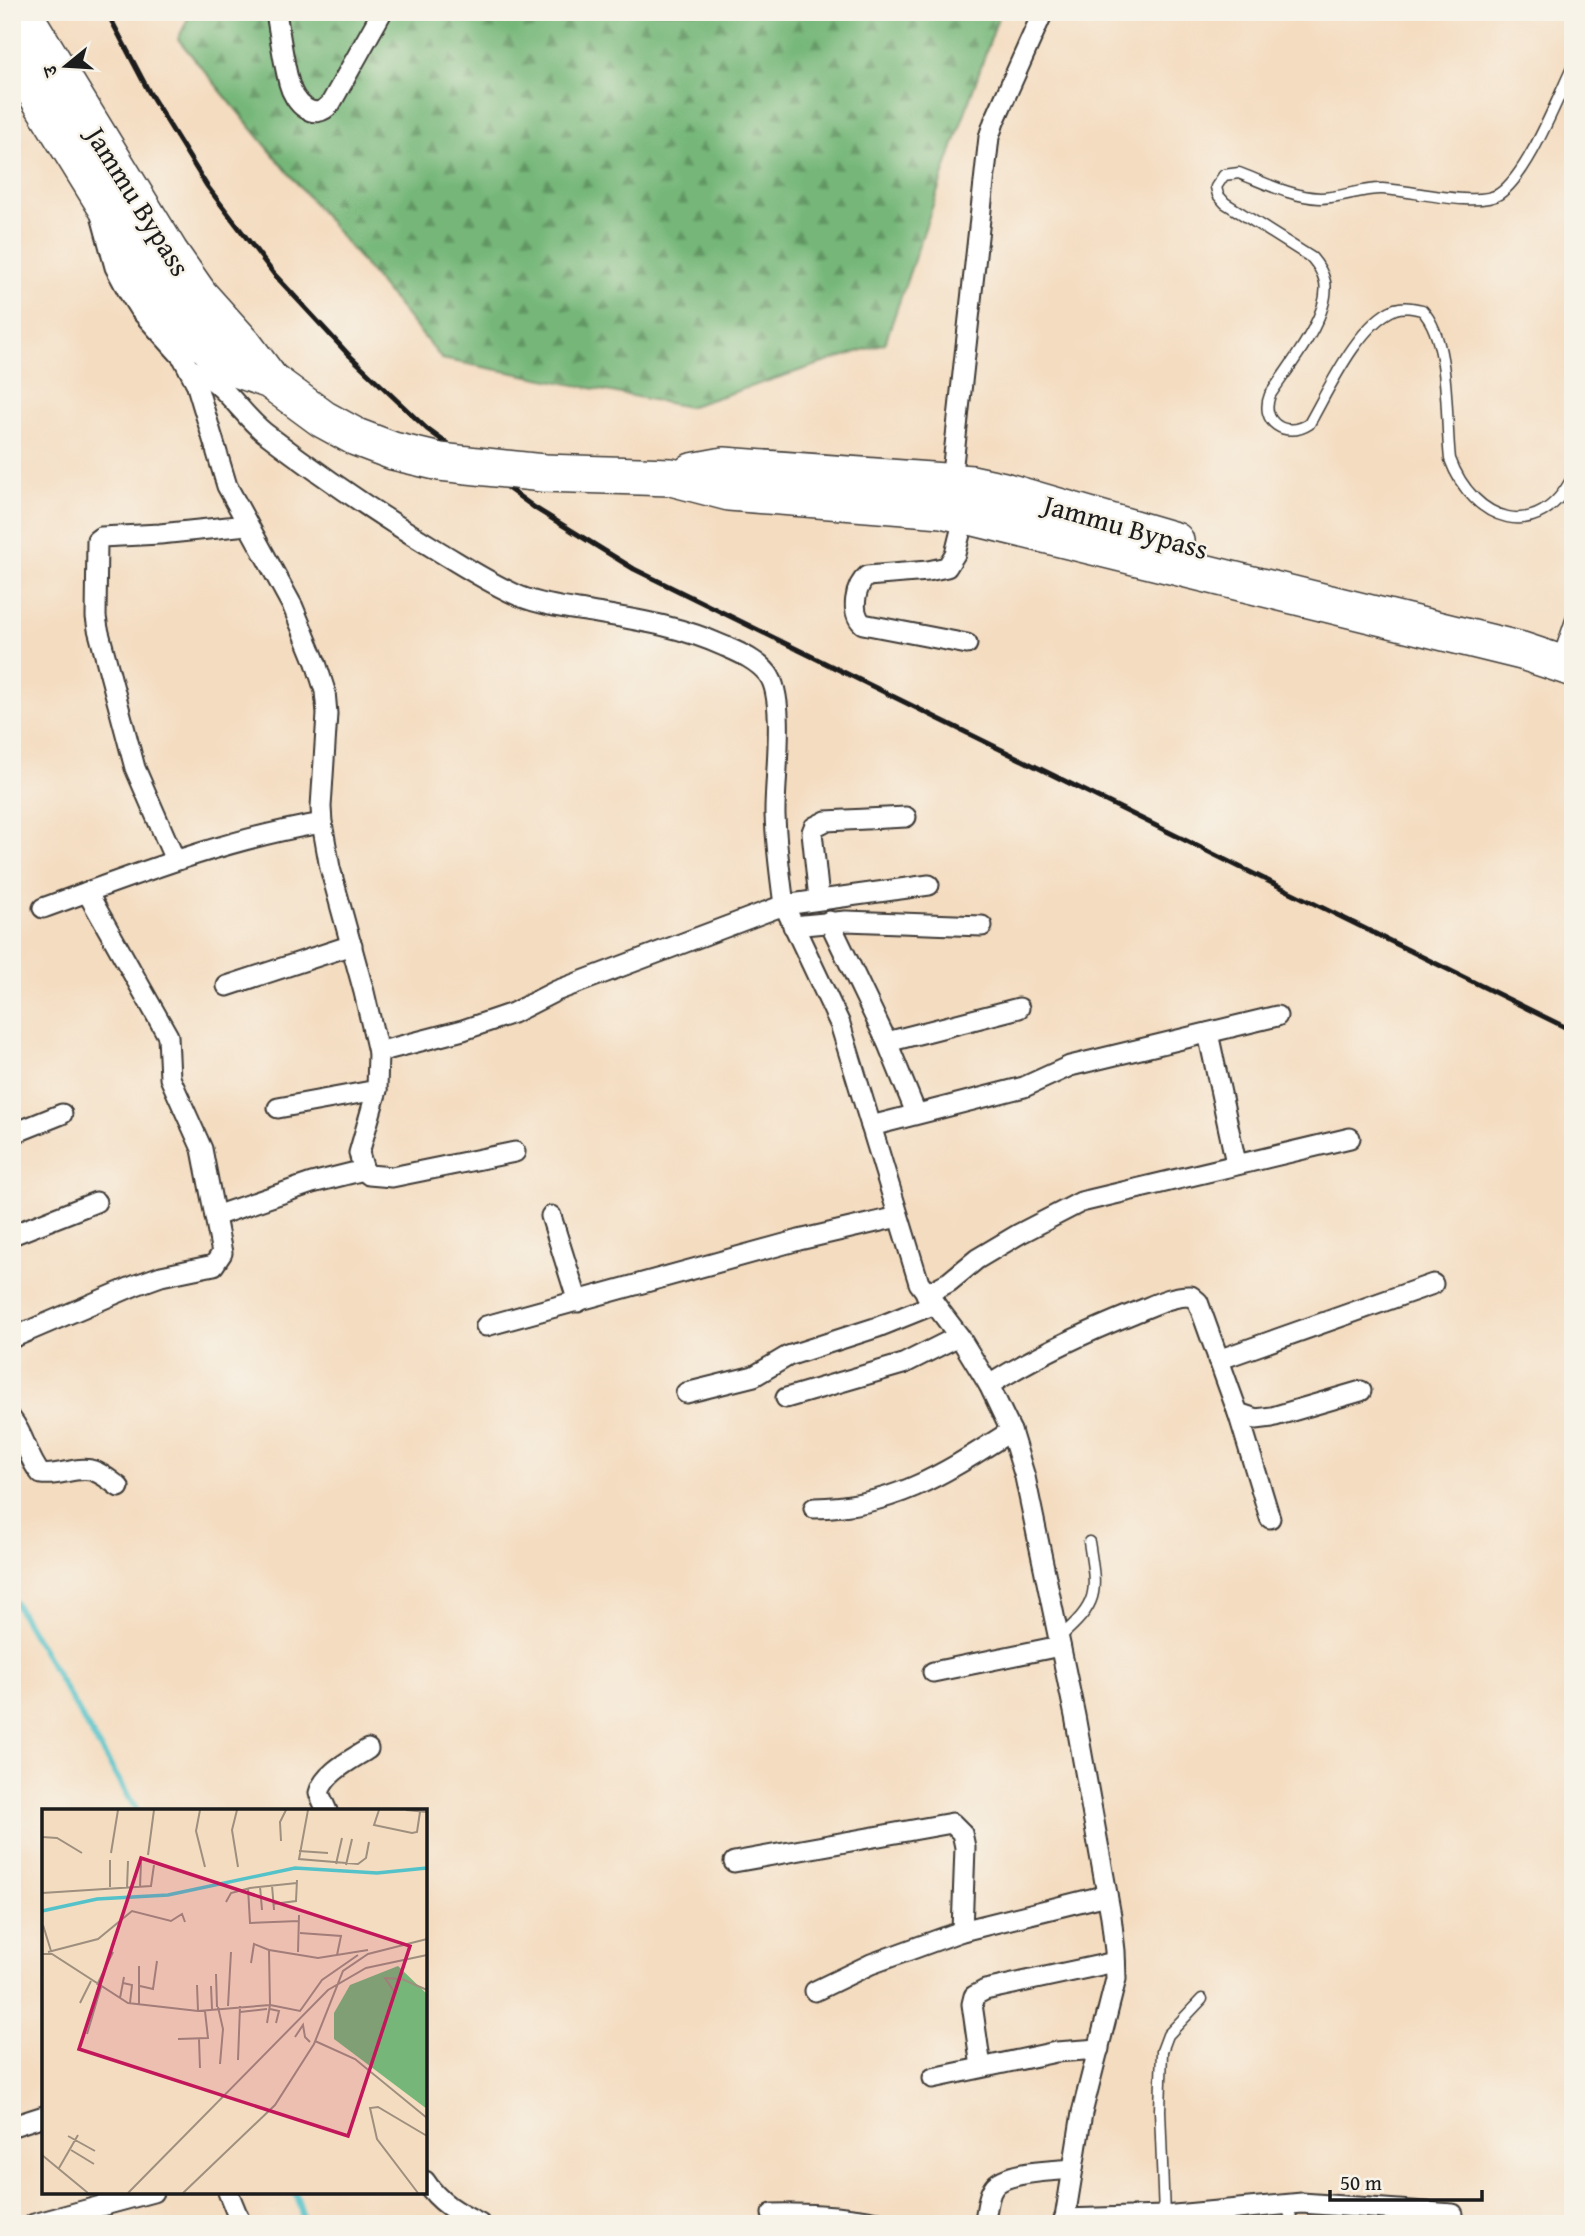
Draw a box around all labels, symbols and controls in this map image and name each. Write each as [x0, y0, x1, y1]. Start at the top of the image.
north arrow [32, 32, 102, 102]
text: उ [35, 61, 65, 82]
street label: Jammu Bypass [75, 116, 201, 284]
street label: Jammu Bypass [1036, 482, 1213, 569]
inset map [42, 1809, 427, 2194]
scale bar [1330, 2159, 1482, 2203]
text: 50 m [1340, 2167, 1382, 2198]

